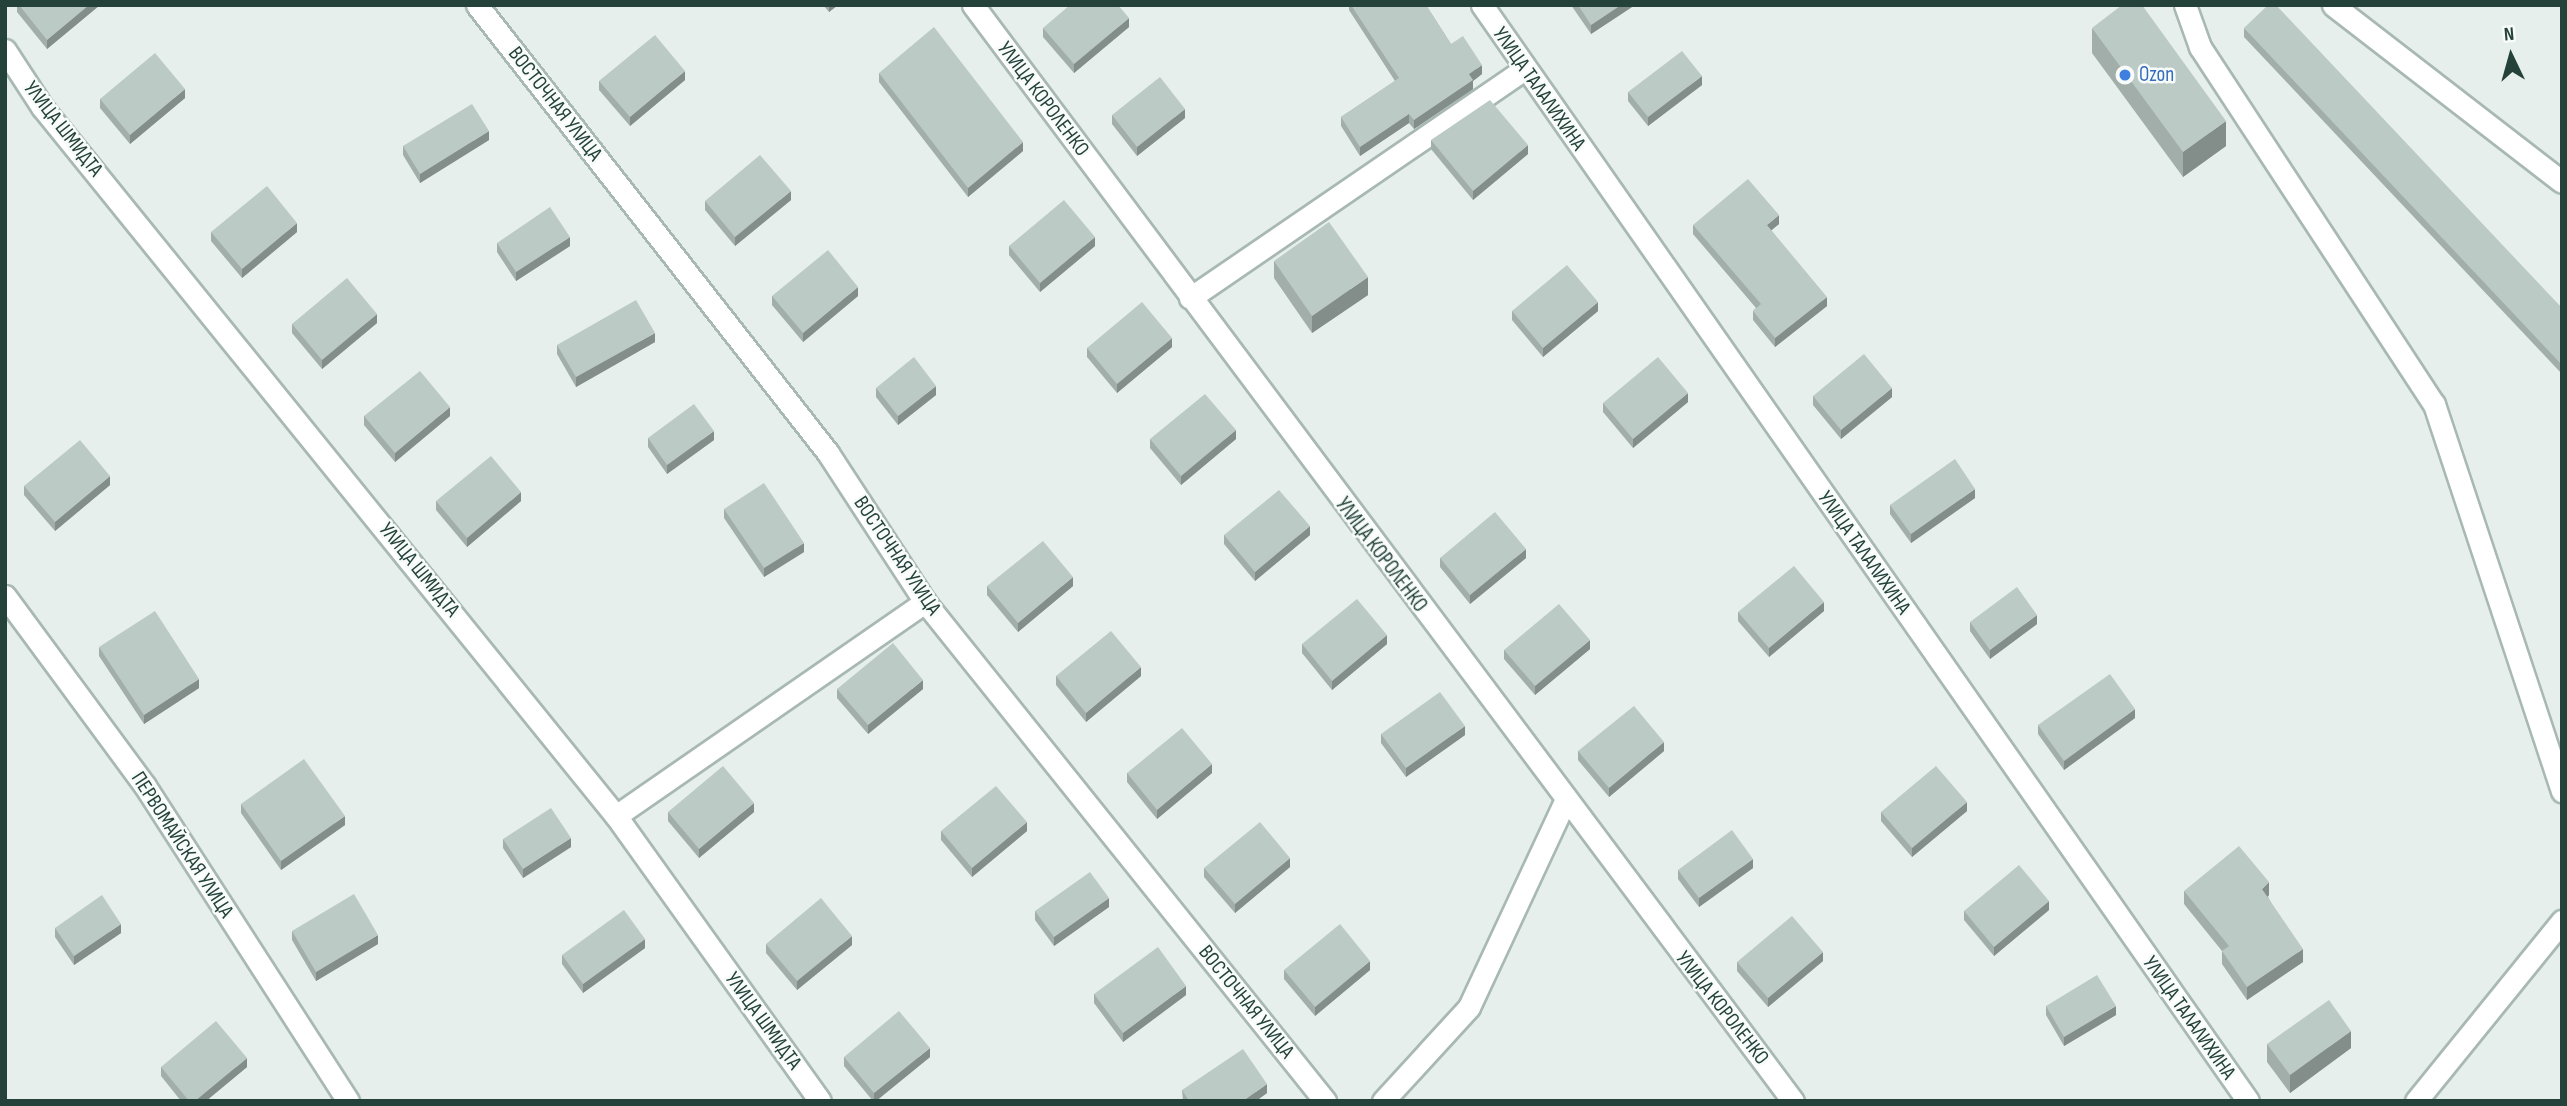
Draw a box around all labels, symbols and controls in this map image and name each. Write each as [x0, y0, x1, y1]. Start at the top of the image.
north arrow [2476, 21, 2546, 91]
street label: УЛИЦА ТАЛАЛИХИНА [1487, 22, 1591, 156]
text: N [2503, 23, 2515, 46]
street label: УЛИЦА КОРОЛЕНКО [992, 37, 1094, 161]
street label: ВОСТОЧНАЯ УЛИЦА [503, 42, 607, 166]
place label: Ozon [2139, 62, 2174, 88]
marker: Ozon [2117, 67, 2133, 83]
street label: УЛИЦА ШМИДТА [18, 76, 108, 182]
street label: УЛИЦА ТАЛАЛИХИНА [1812, 486, 1916, 620]
street label: ВОСТОЧНАЯ УЛИЦА [848, 492, 946, 620]
street label: УЛИЦА КОРОЛЕНКО [1330, 493, 1432, 617]
street label: УЛИЦА ШМИДТА [373, 518, 465, 622]
street label: ПЕРВОМАЙСКАЯ УЛИЦА [125, 767, 239, 923]
street label: ВОСТОЧНАЯ УЛИЦА [1193, 940, 1299, 1064]
street label: УЛИЦА КОРОЛЕНКО [1670, 946, 1774, 1070]
street label: УЛИЦА ТАЛАЛИХИНА [2137, 951, 2241, 1085]
street label: УЛИЦА ШМИДТА [719, 967, 807, 1075]

